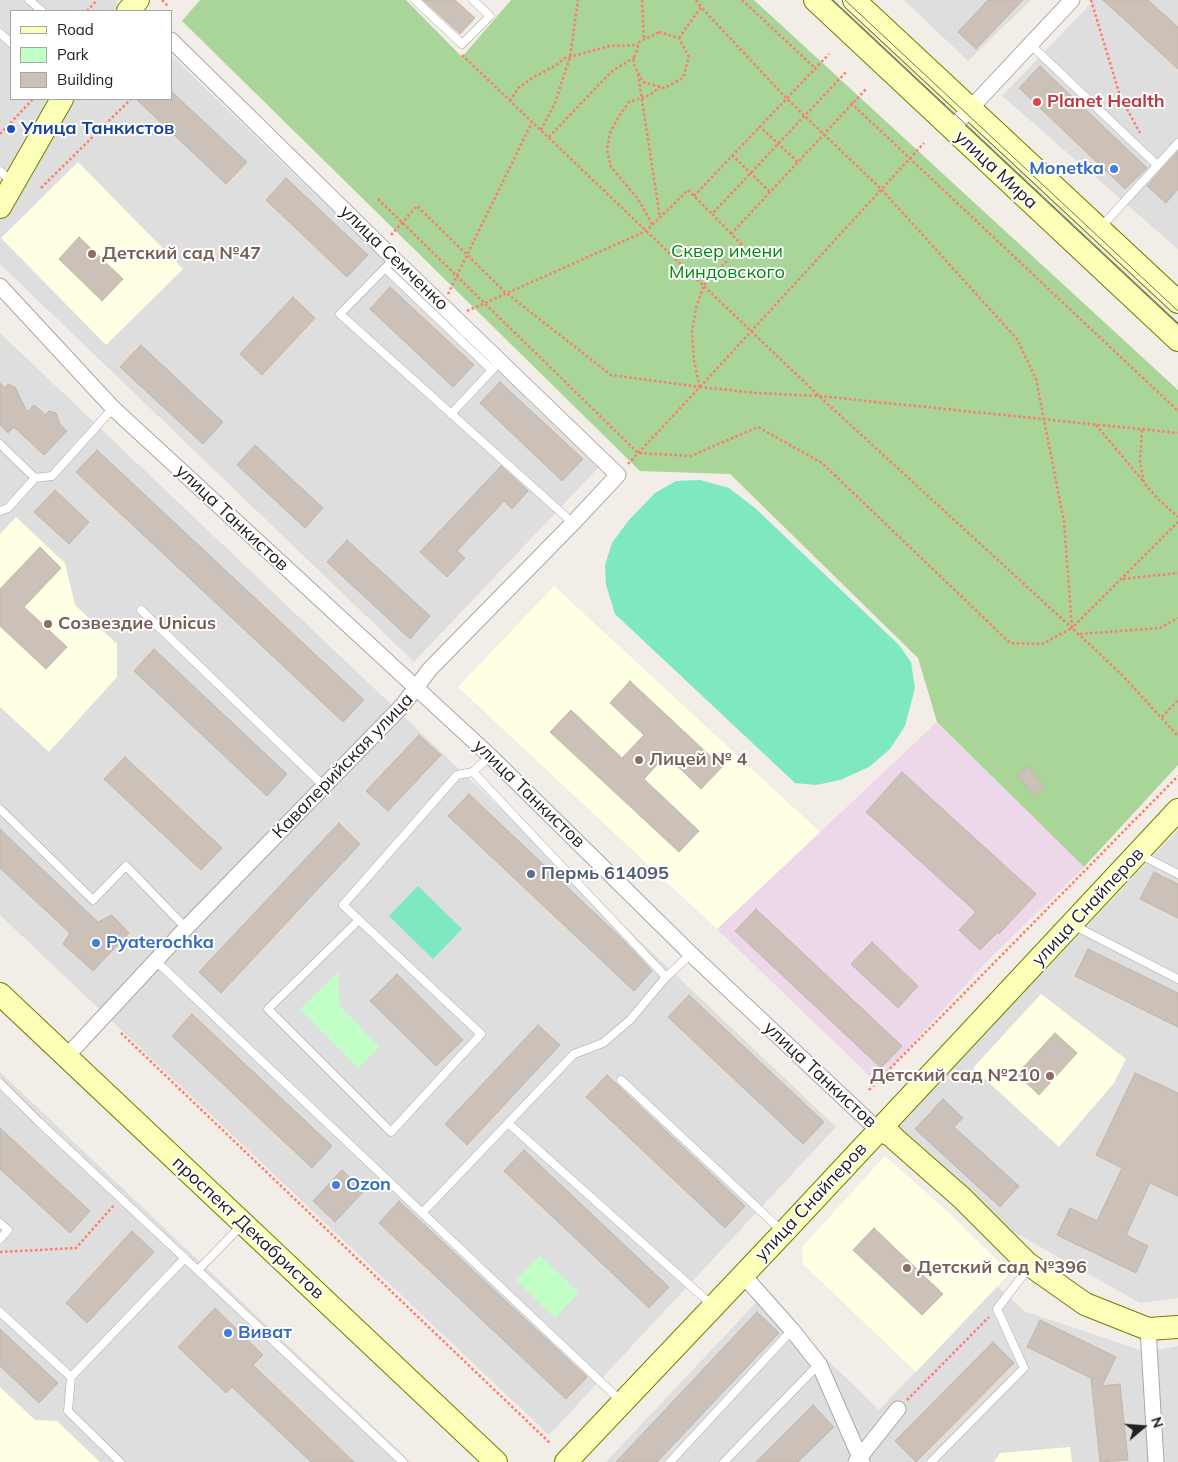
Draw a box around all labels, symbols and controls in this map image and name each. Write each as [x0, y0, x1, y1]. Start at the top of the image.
legend [10, 10, 172, 100]
text: Road [57, 20, 94, 39]
text: Park [57, 45, 89, 64]
text: Building [57, 70, 113, 89]
place label: Planet Health [1047, 91, 1165, 113]
marker: Planet Health [1031, 96, 1043, 108]
place label: Улица Танкистов [21, 118, 174, 140]
marker: Улица Танкистов [5, 123, 17, 135]
street label: улица Мира [950, 126, 1042, 214]
place label: Monetka [1029, 158, 1104, 180]
marker: Monetka [1108, 163, 1120, 175]
street label: улица Семченко [335, 201, 453, 315]
park label: Сквер имени Миндовского [669, 241, 785, 284]
place label: Детский сад №47 [102, 243, 261, 265]
marker: Детский сад №47 [86, 248, 98, 260]
street label: улица Танкистов [171, 460, 293, 576]
place label: Созвездие Unicus [58, 613, 216, 635]
marker: Созвездие Unicus [42, 618, 54, 630]
street label: Кавалерийская улица [268, 689, 418, 843]
street label: улица Танкистов [469, 735, 589, 853]
place label: Лицей № 4 [649, 749, 747, 771]
marker: Лицей № 4 [633, 754, 645, 766]
street label: улица Снайперов [1028, 843, 1148, 971]
place label: Пермь 614095 [541, 863, 669, 885]
marker: Пермь 614095 [525, 868, 537, 880]
place label: Pyaterochka [106, 932, 214, 954]
marker: Pyaterochka [90, 937, 102, 949]
street label: улица Танкистов [759, 1017, 881, 1133]
place label: Детский сад №210 [870, 1065, 1040, 1087]
marker: Детский сад №210 [1044, 1070, 1056, 1082]
street label: улица Снайперов [751, 1138, 871, 1266]
street label: проспект Декабристов [168, 1152, 328, 1304]
place label: Ozon [346, 1174, 391, 1196]
marker: Ozon [330, 1179, 342, 1191]
place label: Детский сад №396 [917, 1257, 1087, 1279]
marker: Детский сад №396 [901, 1262, 913, 1274]
place label: Виват [238, 1322, 292, 1344]
marker: Виват [222, 1327, 234, 1339]
north arrow [1118, 1402, 1168, 1452]
text: N [1147, 1415, 1167, 1430]

